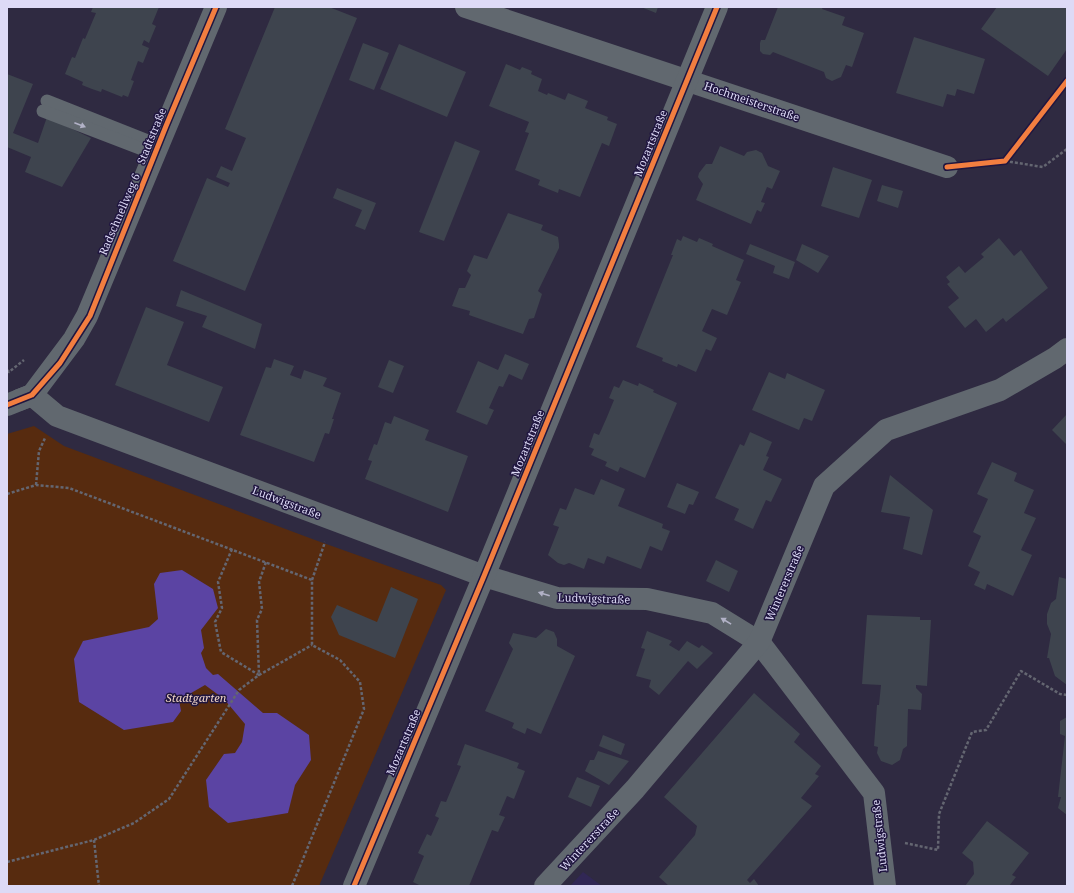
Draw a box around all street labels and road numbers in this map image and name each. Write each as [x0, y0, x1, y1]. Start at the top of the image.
street label: Hochmeisterstraße [702, 78, 802, 124]
street label: Stadtstraße [133, 105, 169, 166]
street label: Mozartstraße [630, 107, 670, 179]
street label: Radschnellweg 6 [95, 171, 143, 257]
street label: Mozartstraße [507, 407, 547, 479]
street label: Ludwigstraße [250, 482, 324, 522]
street label: Wintererstraße [761, 543, 807, 623]
street label: Ludwigstraße [558, 589, 631, 607]
street label: Mozartstraße [382, 707, 424, 777]
street label: Ludwigstraße [868, 799, 890, 873]
street label: Wintererstraße [556, 804, 622, 874]

